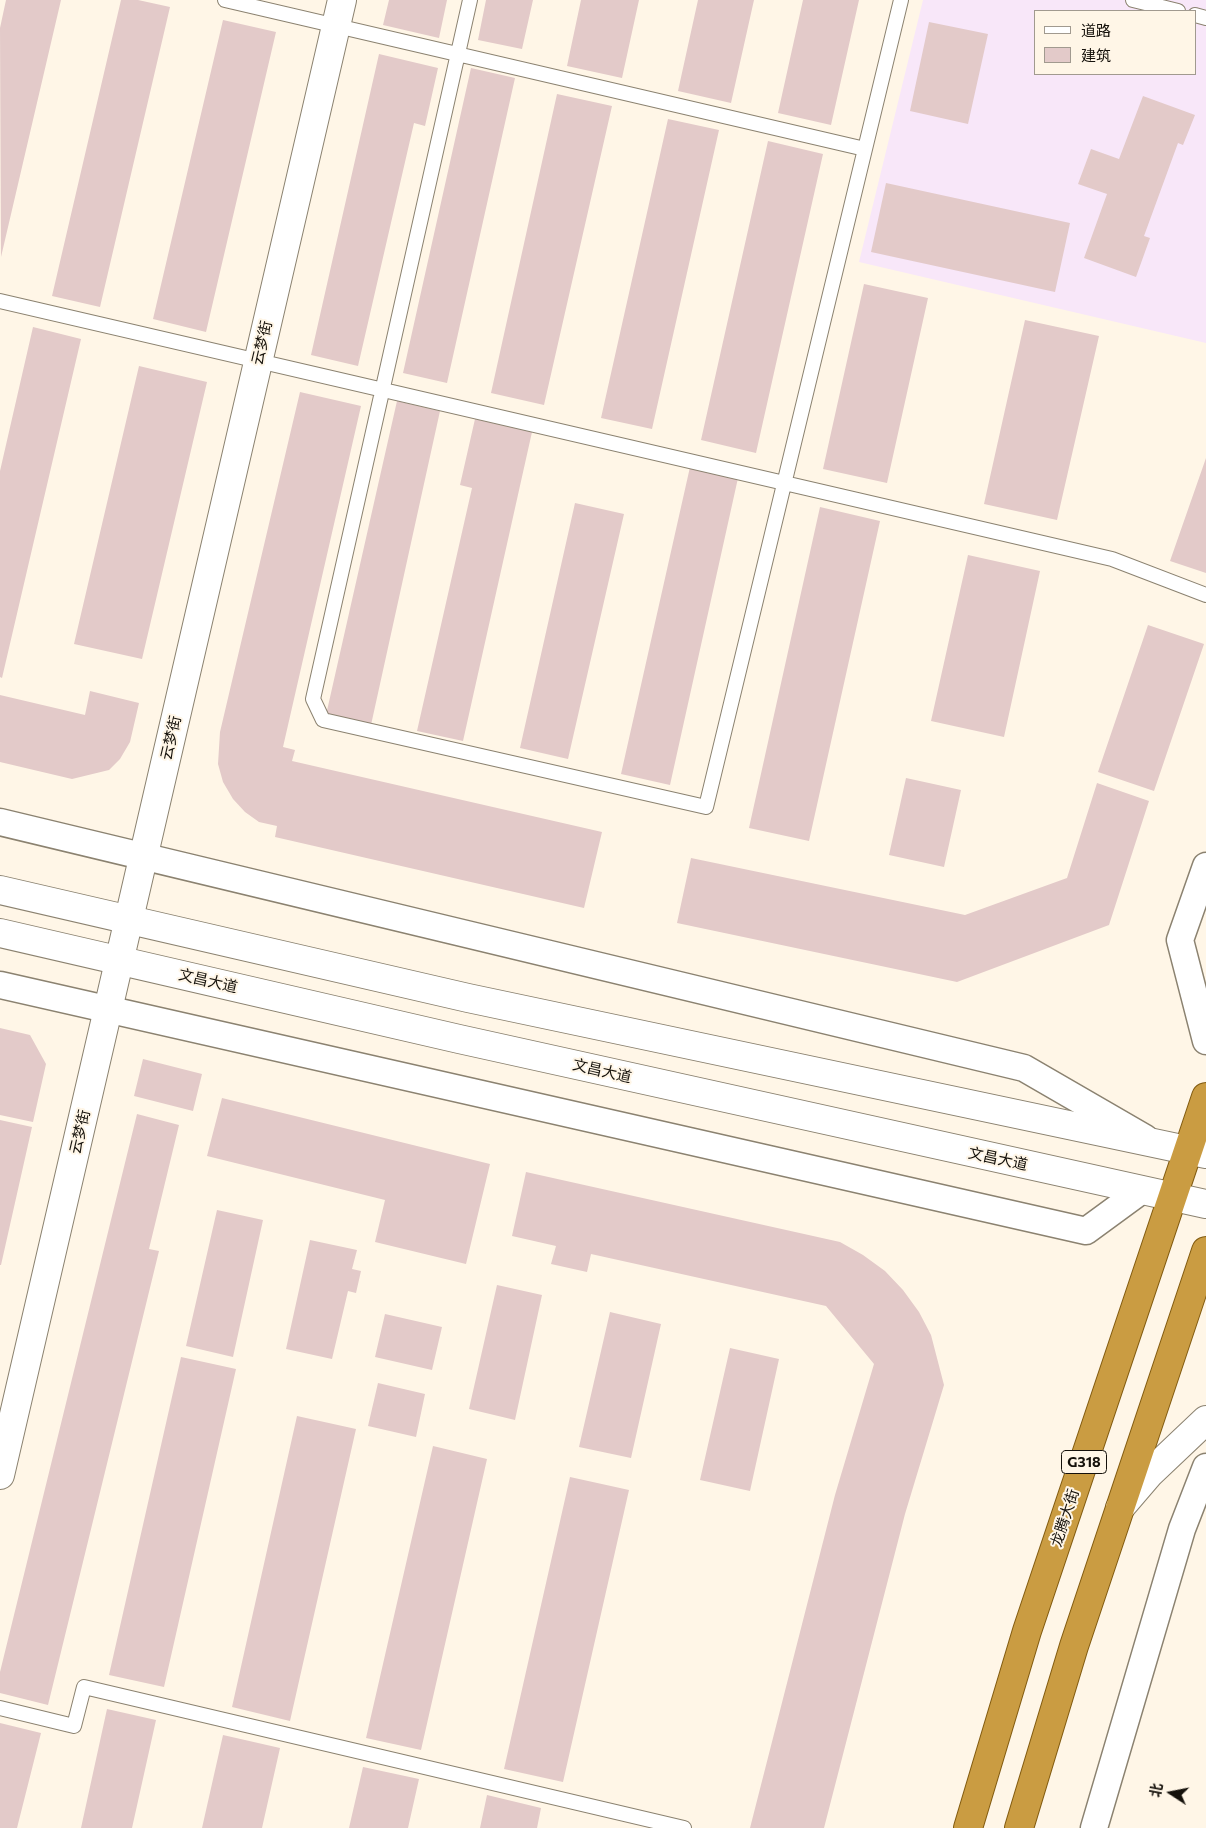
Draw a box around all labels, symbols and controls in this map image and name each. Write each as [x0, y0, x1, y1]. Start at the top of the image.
legend [1034, 10, 1196, 75]
text: 道路 [1081, 21, 1111, 39]
text: 建筑 [1081, 46, 1111, 64]
street label: 云梦街 [248, 319, 276, 367]
street label: 云梦街 [157, 714, 185, 762]
street label: 文昌大道 [177, 965, 239, 997]
street label: 文昌大道 [571, 1055, 633, 1087]
street label: 云梦街 [66, 1108, 94, 1156]
street label: 文昌大道 [967, 1144, 1029, 1174]
road number: G318 [1062, 1450, 1106, 1474]
street label: 龙腾大街 [1047, 1487, 1083, 1549]
north arrow [1146, 1768, 1196, 1818]
text: 北 [1146, 1782, 1165, 1799]

